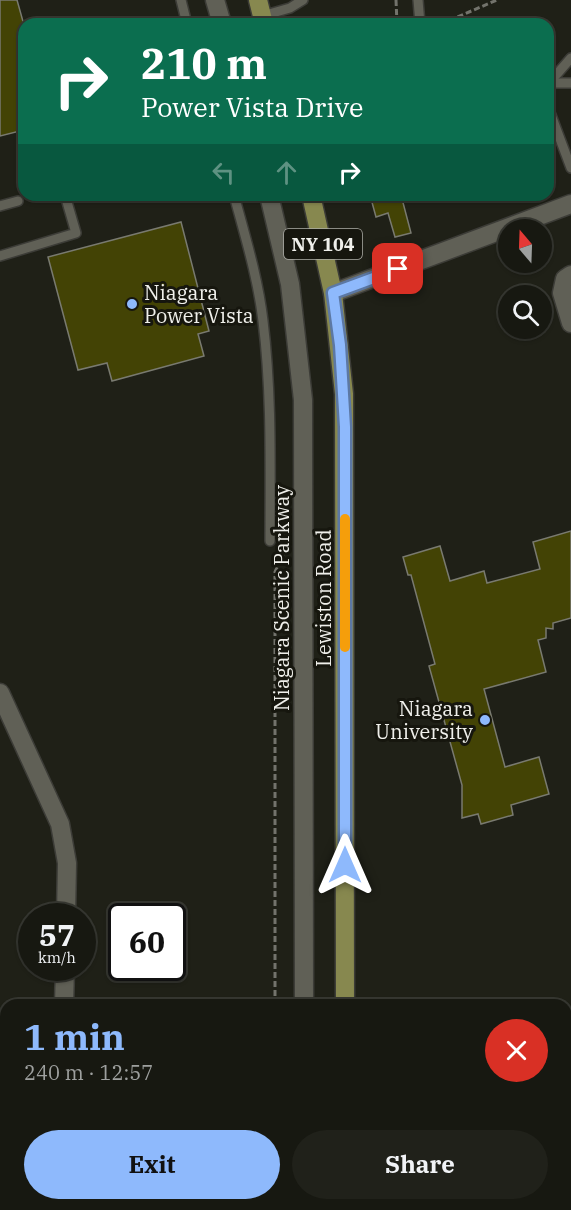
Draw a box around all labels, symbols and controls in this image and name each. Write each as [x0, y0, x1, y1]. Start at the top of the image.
text: 210 m [141, 36, 267, 91]
icon: right [42, 42, 120, 120]
text: Power Vista Drive [141, 89, 363, 124]
icon: left [207, 156, 240, 189]
icon: ahead [270, 156, 303, 189]
icon: right [333, 156, 366, 189]
north arrow [498, 219, 552, 273]
map controls [498, 219, 552, 339]
road number: NY 104 [284, 229, 362, 259]
pin [372, 243, 423, 294]
icon: arrive [381, 252, 414, 285]
place label: Niagara Power Vista [144, 279, 254, 329]
button: search [498, 285, 552, 339]
marker: Niagara Power Vista [125, 297, 139, 311]
street label: Niagara Scenic Parkway [268, 485, 295, 711]
street label: Lewiston Road [310, 529, 337, 667]
place label: Niagara University [375, 695, 473, 745]
marker: Niagara University [478, 713, 492, 727]
position arrow [313, 833, 377, 897]
speed limit sign: 60 [108, 903, 186, 981]
text: 57 [39, 915, 75, 954]
text: km/h [38, 948, 76, 967]
text: 1 min [24, 1013, 125, 1060]
button: close [485, 1019, 548, 1082]
text: 240 m · 12:57 [24, 1059, 153, 1086]
button: Exit [24, 1130, 280, 1199]
button: Share [292, 1130, 548, 1199]

